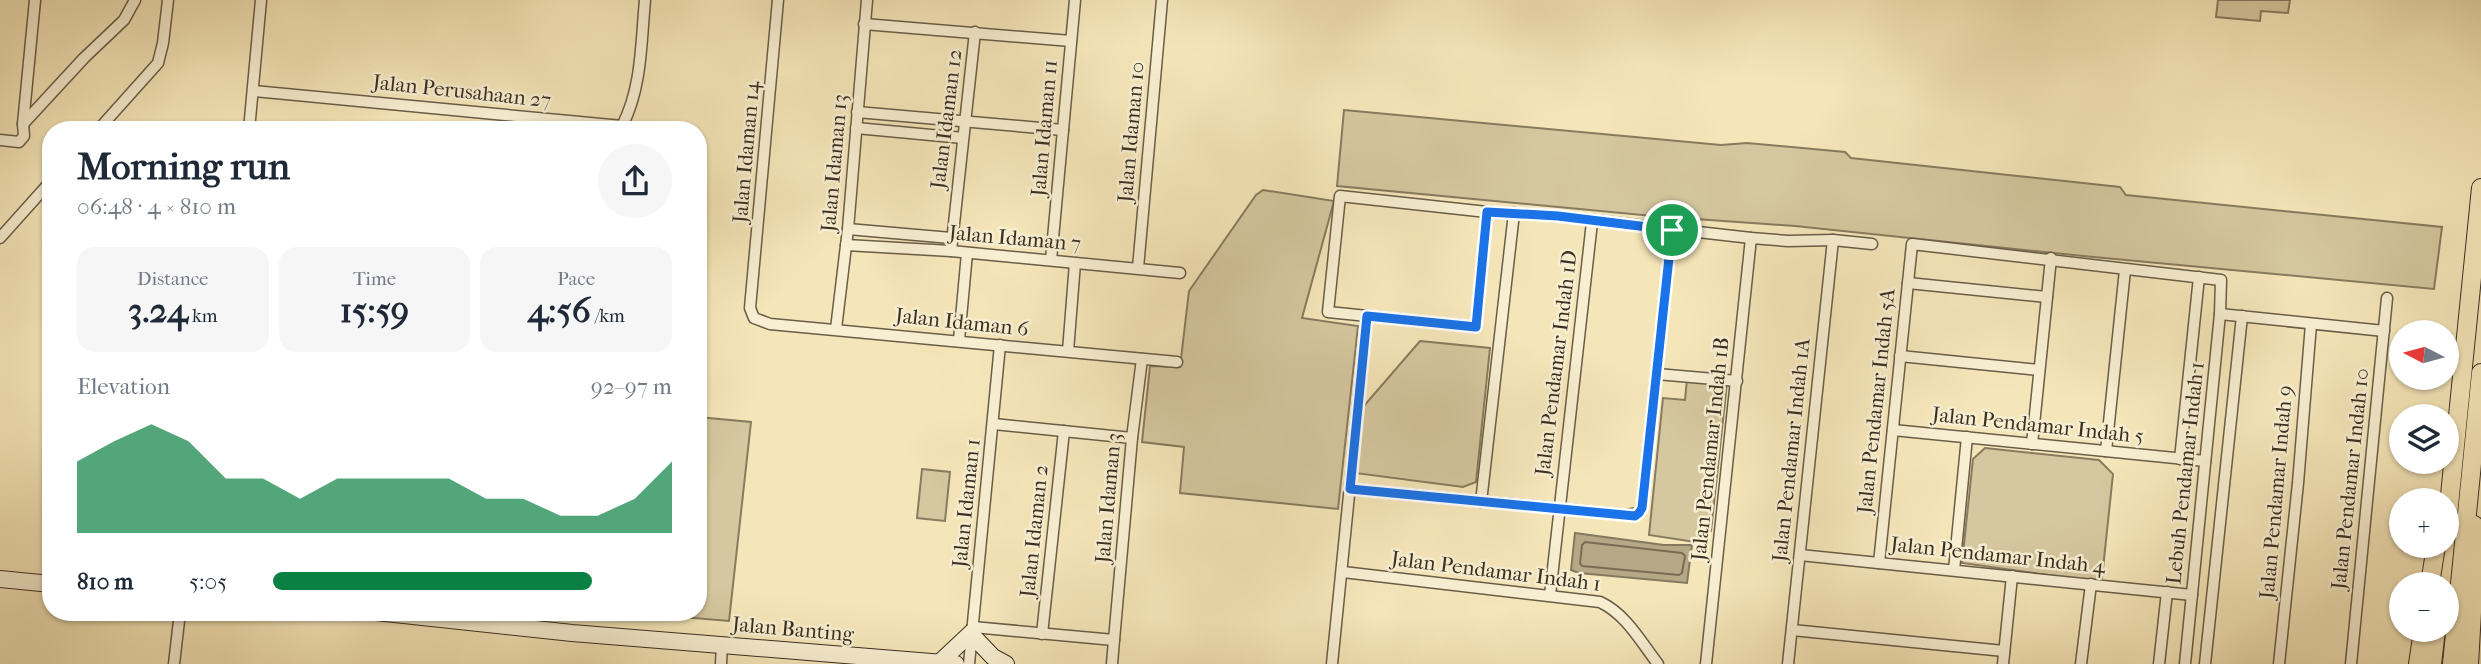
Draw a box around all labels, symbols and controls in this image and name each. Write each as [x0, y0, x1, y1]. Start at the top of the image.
street label: Jalan Idaman 12 [925, 48, 967, 192]
street label: Jalan Idaman 11 [1026, 59, 1062, 199]
street label: Jalan Idaman 10 [1113, 61, 1149, 205]
street label: Jalan Perusahaan 27 [370, 69, 552, 112]
street label: Jalan Idaman 14 [728, 80, 764, 226]
street label: Jalan Idaman 13 [816, 93, 852, 235]
text: Morning run [77, 144, 290, 189]
button: share [598, 144, 672, 218]
text: 06:48 · 4 × 810 m [77, 193, 236, 220]
pin [1642, 200, 1702, 260]
icon: arrive [1653, 211, 1691, 249]
street label: Jalan Idaman 7 [946, 220, 1082, 256]
street label: Jalan Pendamar Indah 1D [1530, 249, 1582, 479]
text: Distance [137, 268, 209, 290]
text: Time [353, 268, 396, 290]
text: Pace [557, 268, 595, 290]
street label: Jalan Pendamar Indah 5A [1852, 287, 1900, 517]
text: 3.24 [128, 290, 188, 331]
text: 15:59 [340, 290, 409, 331]
text: 4:56 [527, 290, 591, 331]
street label: Jalan Idaman 6 [892, 303, 1030, 341]
text: km [188, 305, 218, 327]
text: /km [591, 305, 625, 327]
north arrow [2389, 320, 2459, 390]
map controls [2389, 320, 2459, 642]
street label: Jalan Pendamar Indah 1B [1686, 336, 1734, 564]
street label: Jalan Pendamar Indah 1A [1767, 337, 1815, 565]
street label: Lebuh Pendamar Indah 1 [2161, 360, 2209, 586]
street label: Jalan Pendamar Indah 10 [2326, 367, 2374, 593]
text: Elevation [77, 373, 170, 400]
text: 92–97 m [591, 373, 672, 400]
street label: Jalan Pendamar Indah 9 [2255, 384, 2297, 602]
street label: Jalan Pendamar Indah 5 [1929, 402, 2145, 448]
button: layers [2389, 404, 2459, 474]
street label: Jalan Idaman 3 [1090, 432, 1126, 566]
street label: Jalan Idaman 1 [947, 437, 985, 571]
street label: Jalan Idaman 2 [1015, 463, 1053, 600]
button: + [2389, 488, 2459, 558]
street label: Jalan Pendamar Indah 4 [1887, 532, 2107, 578]
street label: Jalan Pendamar Indah 1 [1388, 546, 1602, 596]
text: 810 m [77, 568, 133, 595]
text: 5:05 [189, 568, 227, 595]
button: − [2389, 572, 2459, 642]
street label: Jalan Banting [729, 612, 856, 646]

